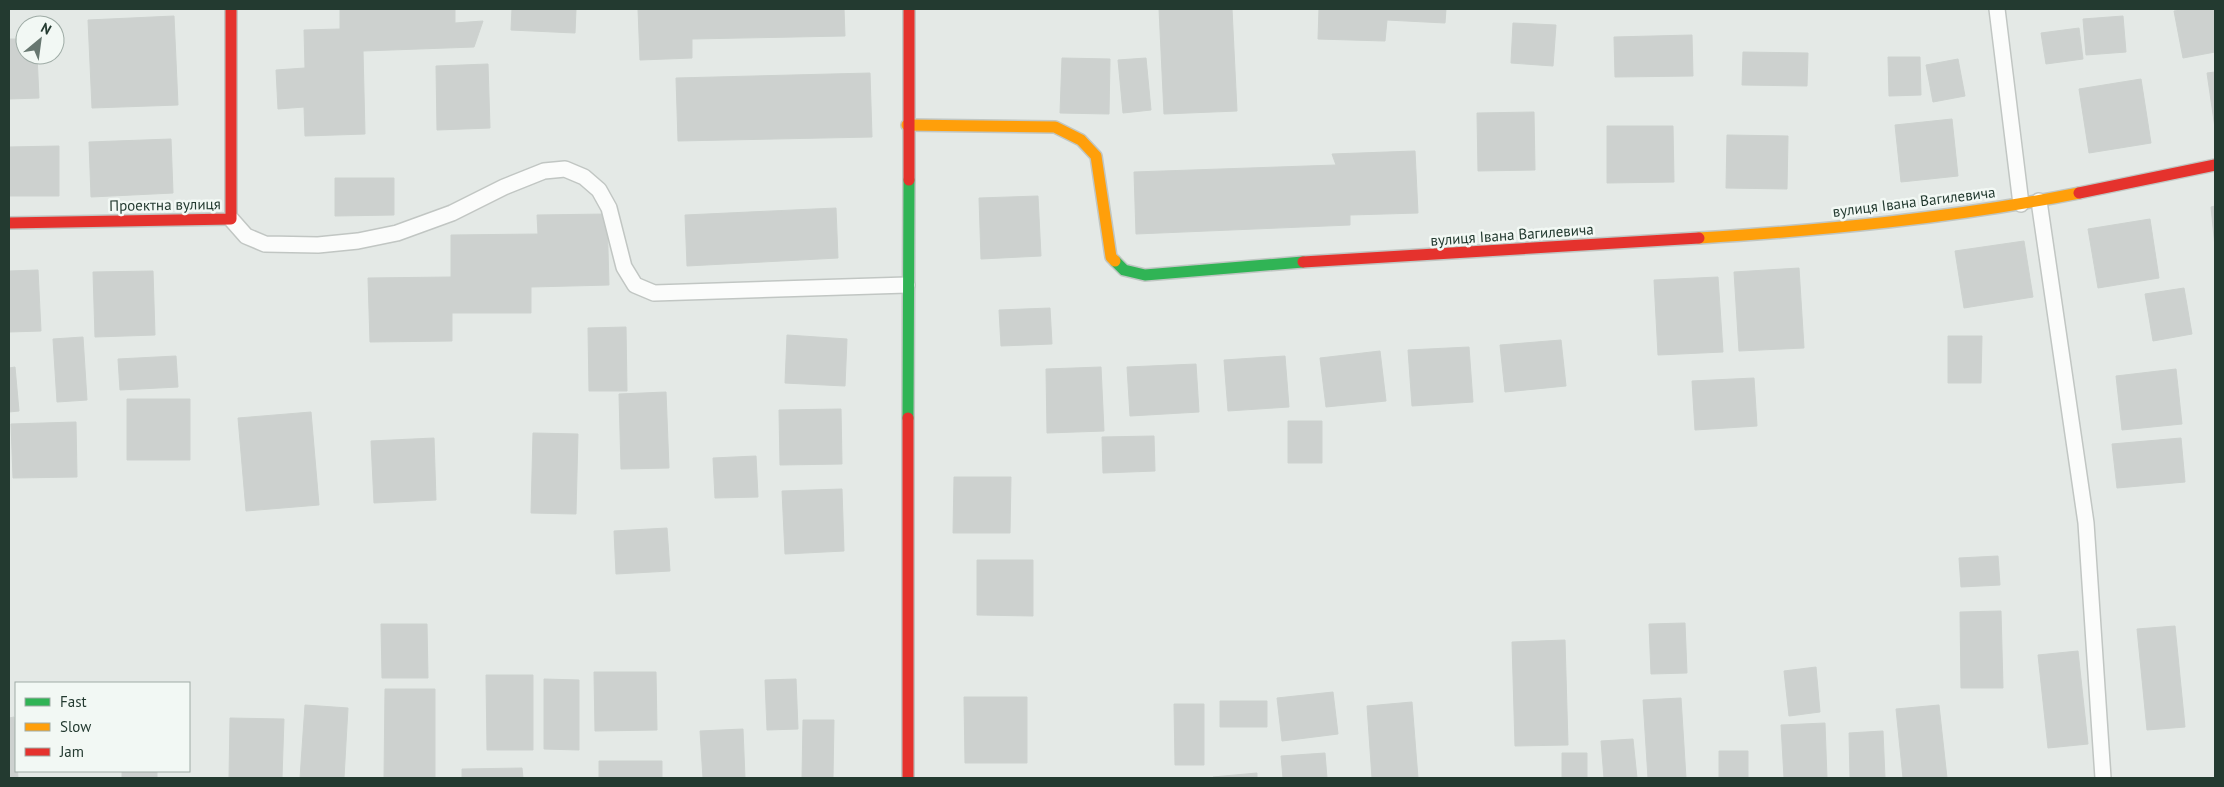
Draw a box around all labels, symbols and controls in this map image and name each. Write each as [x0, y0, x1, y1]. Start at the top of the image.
north arrow [15, 15, 65, 65]
text: N [38, 19, 55, 39]
street label: вулиця Івана Вагилевича [1832, 182, 1996, 221]
street label: Проектна вулиця [109, 194, 221, 215]
street label: вулиця Івана Вагилевича [1430, 219, 1594, 250]
legend [15, 682, 190, 772]
text: Fast [60, 692, 87, 711]
text: Slow [60, 717, 91, 736]
text: Jam [59, 742, 84, 761]

